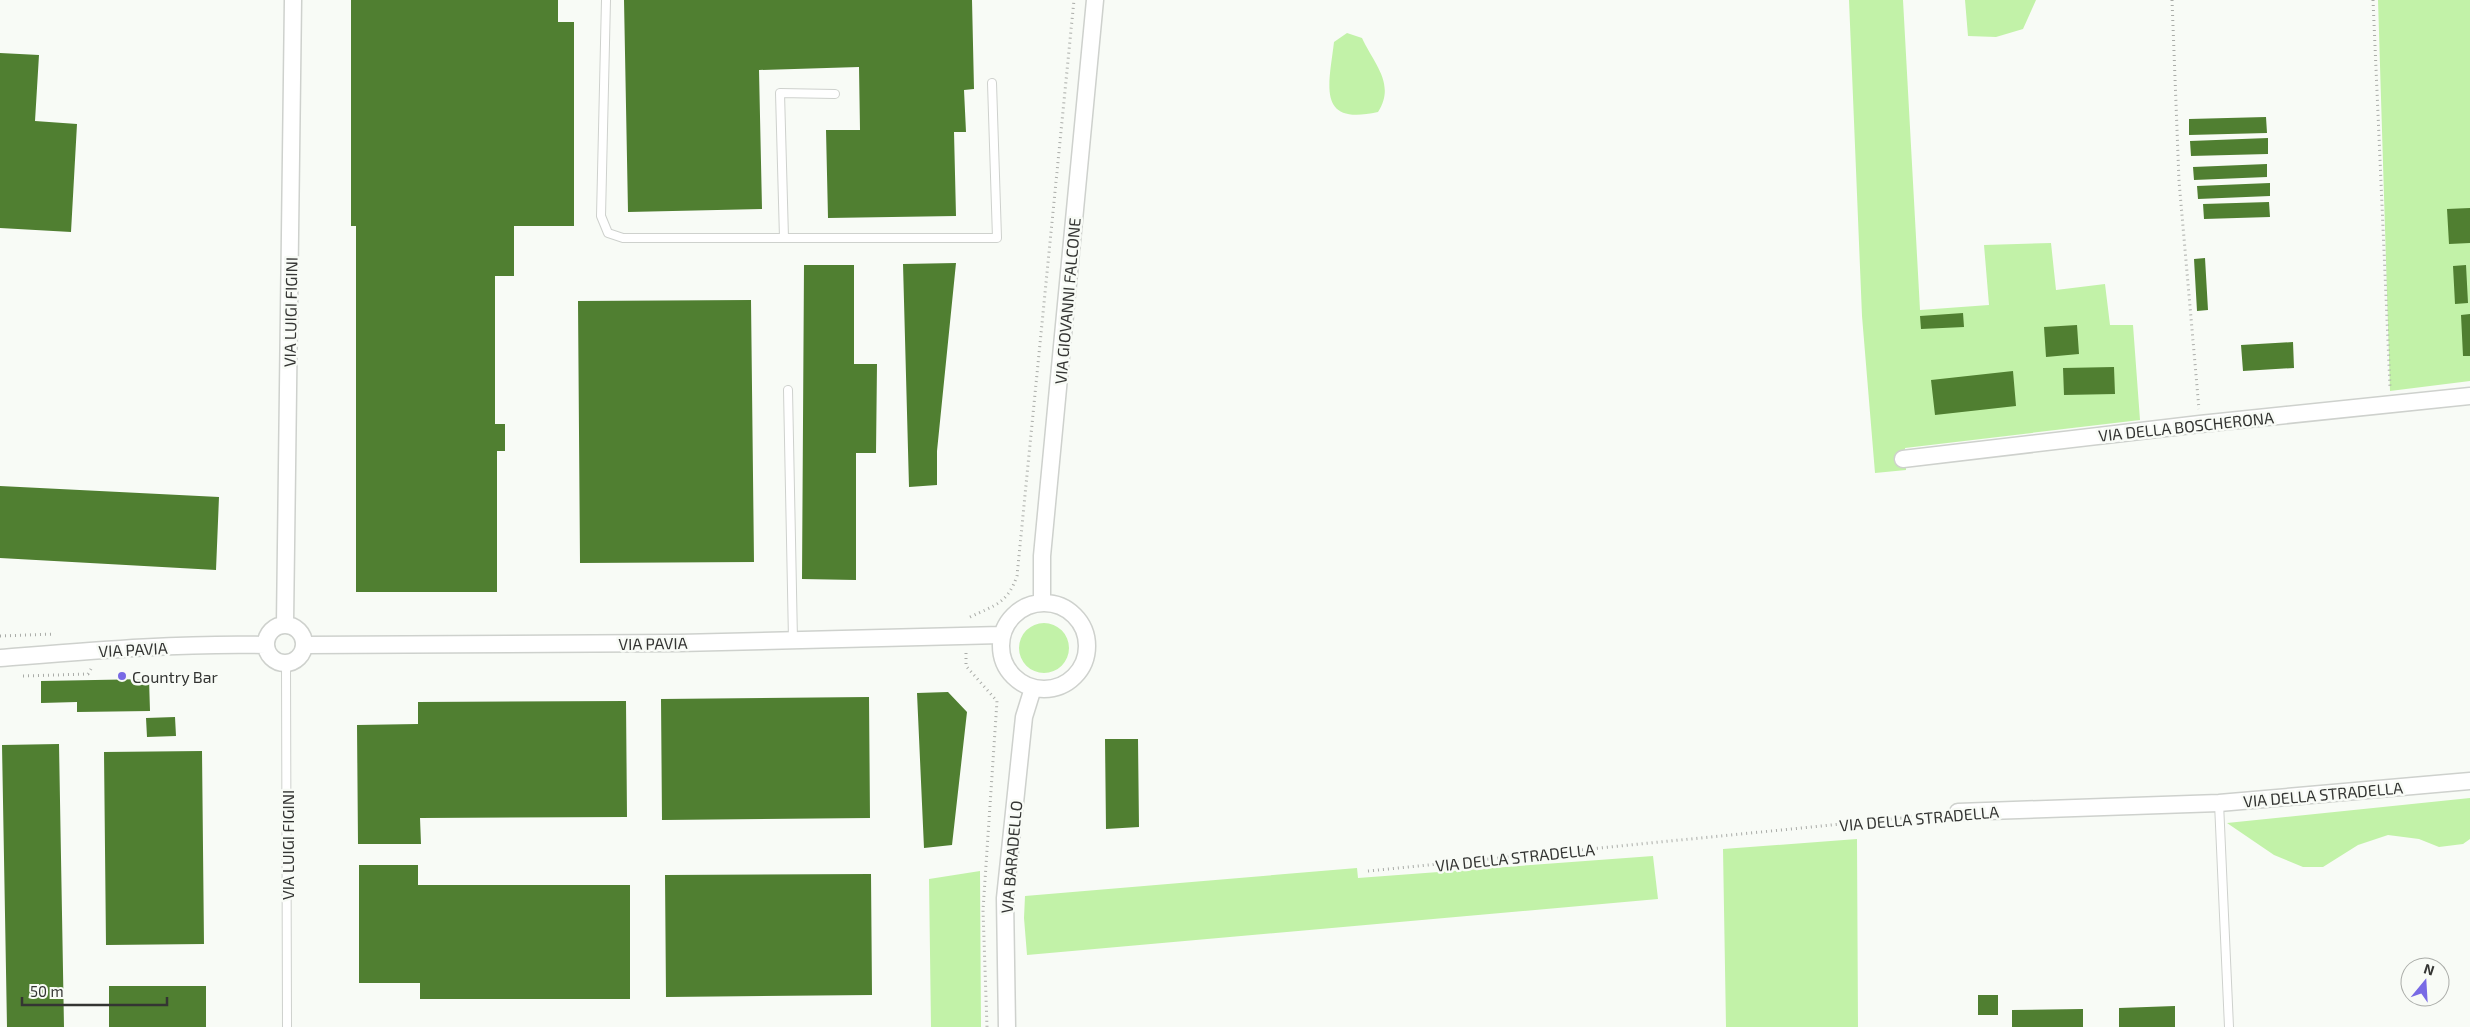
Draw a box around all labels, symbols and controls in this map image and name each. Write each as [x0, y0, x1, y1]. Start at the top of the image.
street label: VIA GIOVANNI FALCONE [1050, 217, 1084, 385]
street label: VIA LUIGI FIGINI [280, 257, 300, 367]
street label: VIA DELLA BOSCHERONA [2097, 407, 2275, 445]
street label: VIA PAVIA [618, 633, 688, 653]
street label: VIA PAVIA [98, 638, 168, 660]
place label: Country Bar [132, 667, 219, 686]
marker: Country Bar [116, 670, 128, 682]
street label: VIA DELLA STRADELLA [2242, 778, 2404, 810]
street label: VIA LUIGI FIGINI [278, 790, 297, 900]
street label: VIA BARADELLO [997, 800, 1025, 914]
street label: VIA DELLA STRADELLA [1838, 802, 2000, 834]
street label: VIA DELLA STRADELLA [1434, 839, 1596, 875]
north arrow [2400, 957, 2450, 1007]
text: N [2422, 960, 2437, 979]
scale bar [22, 974, 168, 1006]
text: 50 m [30, 982, 64, 1000]

